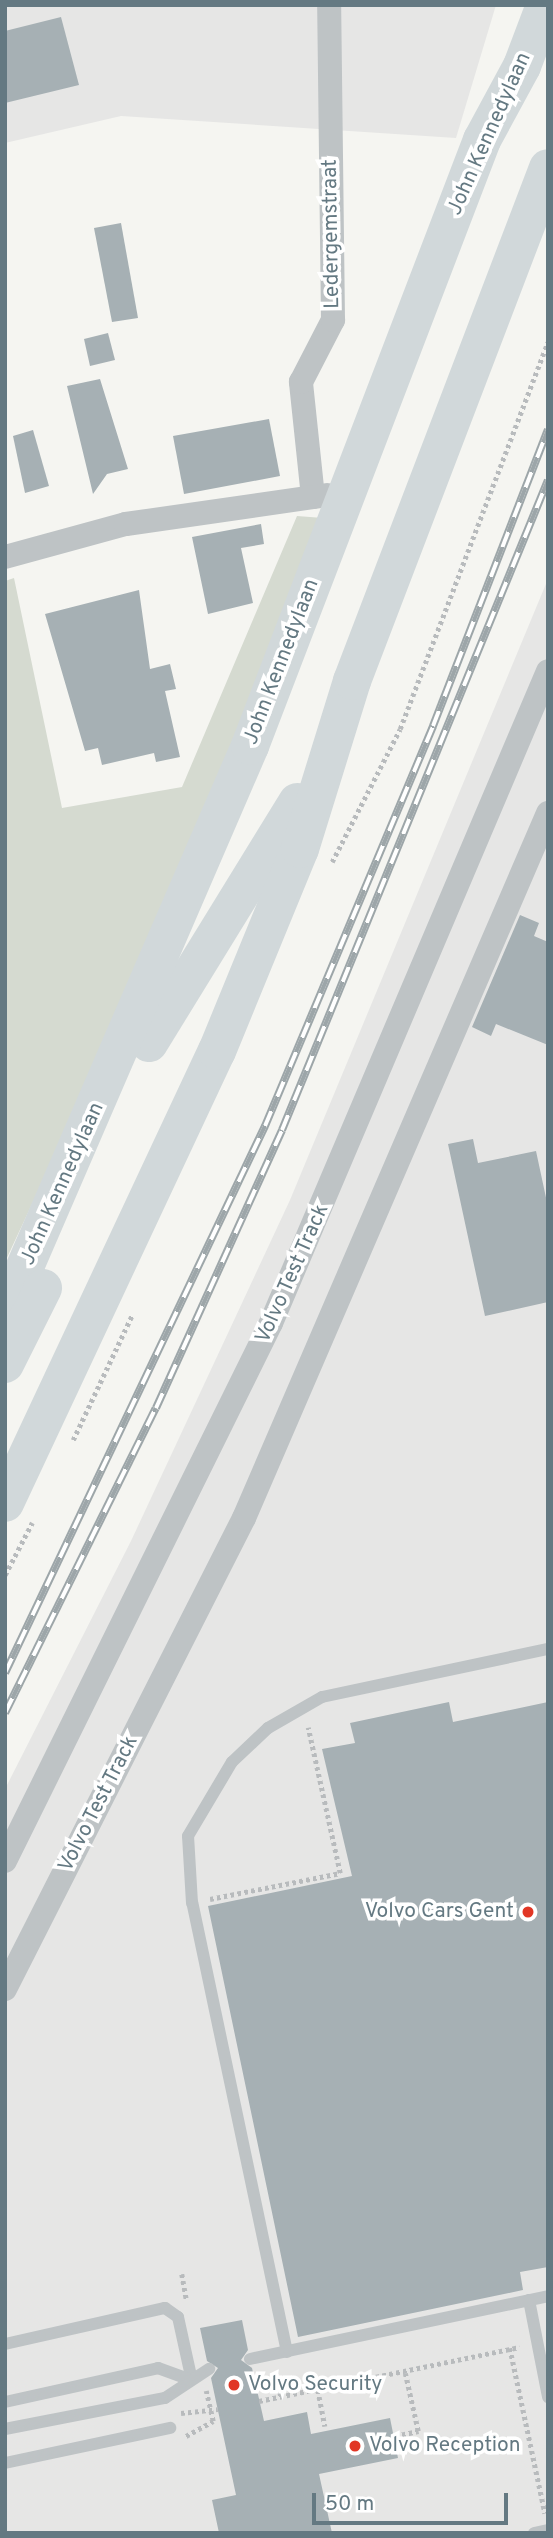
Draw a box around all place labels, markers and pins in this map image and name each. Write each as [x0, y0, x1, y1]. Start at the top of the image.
place label: Volvo Cars Gent [365, 1899, 514, 1925]
marker: Volvo Cars Gent [520, 1904, 536, 1920]
place label: Volvo Security [248, 2372, 382, 2398]
marker: Volvo Security [226, 2377, 242, 2393]
place label: Volvo Reception [369, 2433, 520, 2459]
marker: Volvo Reception [347, 2438, 363, 2454]

